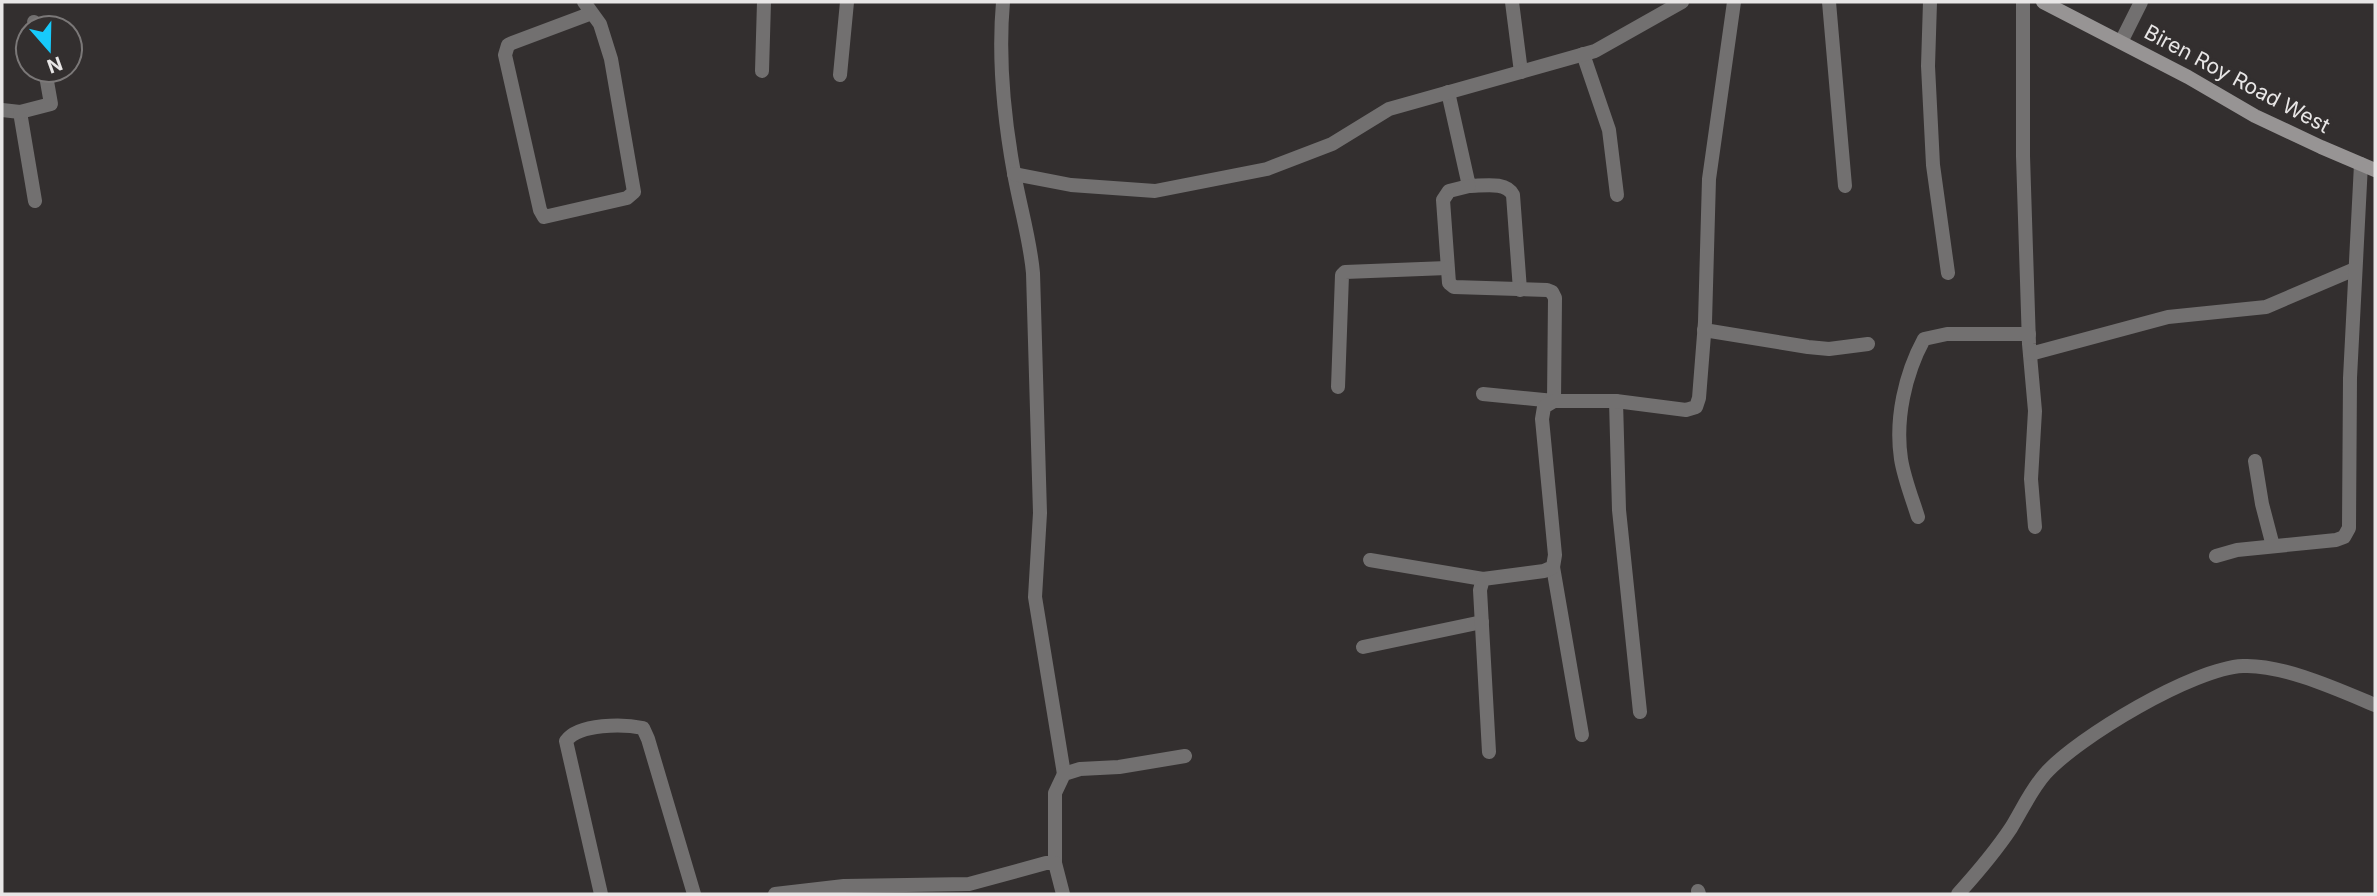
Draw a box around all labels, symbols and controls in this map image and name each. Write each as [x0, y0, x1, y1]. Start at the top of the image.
north arrow [14, 14, 84, 84]
street label: Biren Roy Road West [2140, 19, 2334, 138]
text: N [44, 51, 65, 78]

